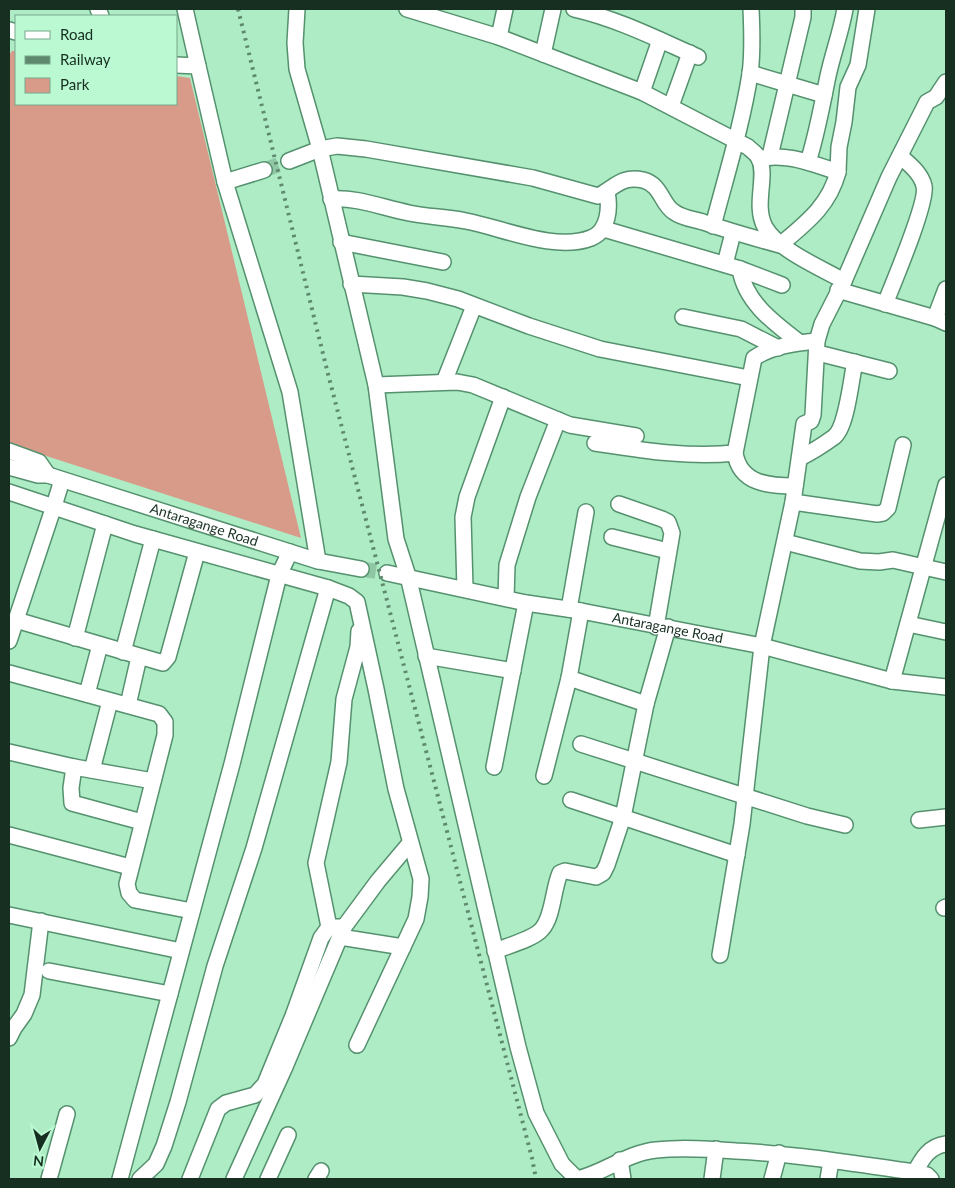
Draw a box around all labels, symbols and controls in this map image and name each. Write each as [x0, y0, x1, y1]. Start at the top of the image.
legend [15, 15, 178, 105]
text: Road [60, 25, 93, 43]
text: Railway [60, 50, 111, 68]
text: Park [60, 75, 90, 93]
street label: Antaragange Road [148, 499, 260, 549]
street label: Antaragange Road [611, 608, 725, 646]
north arrow [15, 1123, 65, 1173]
text: N [32, 1152, 45, 1170]

